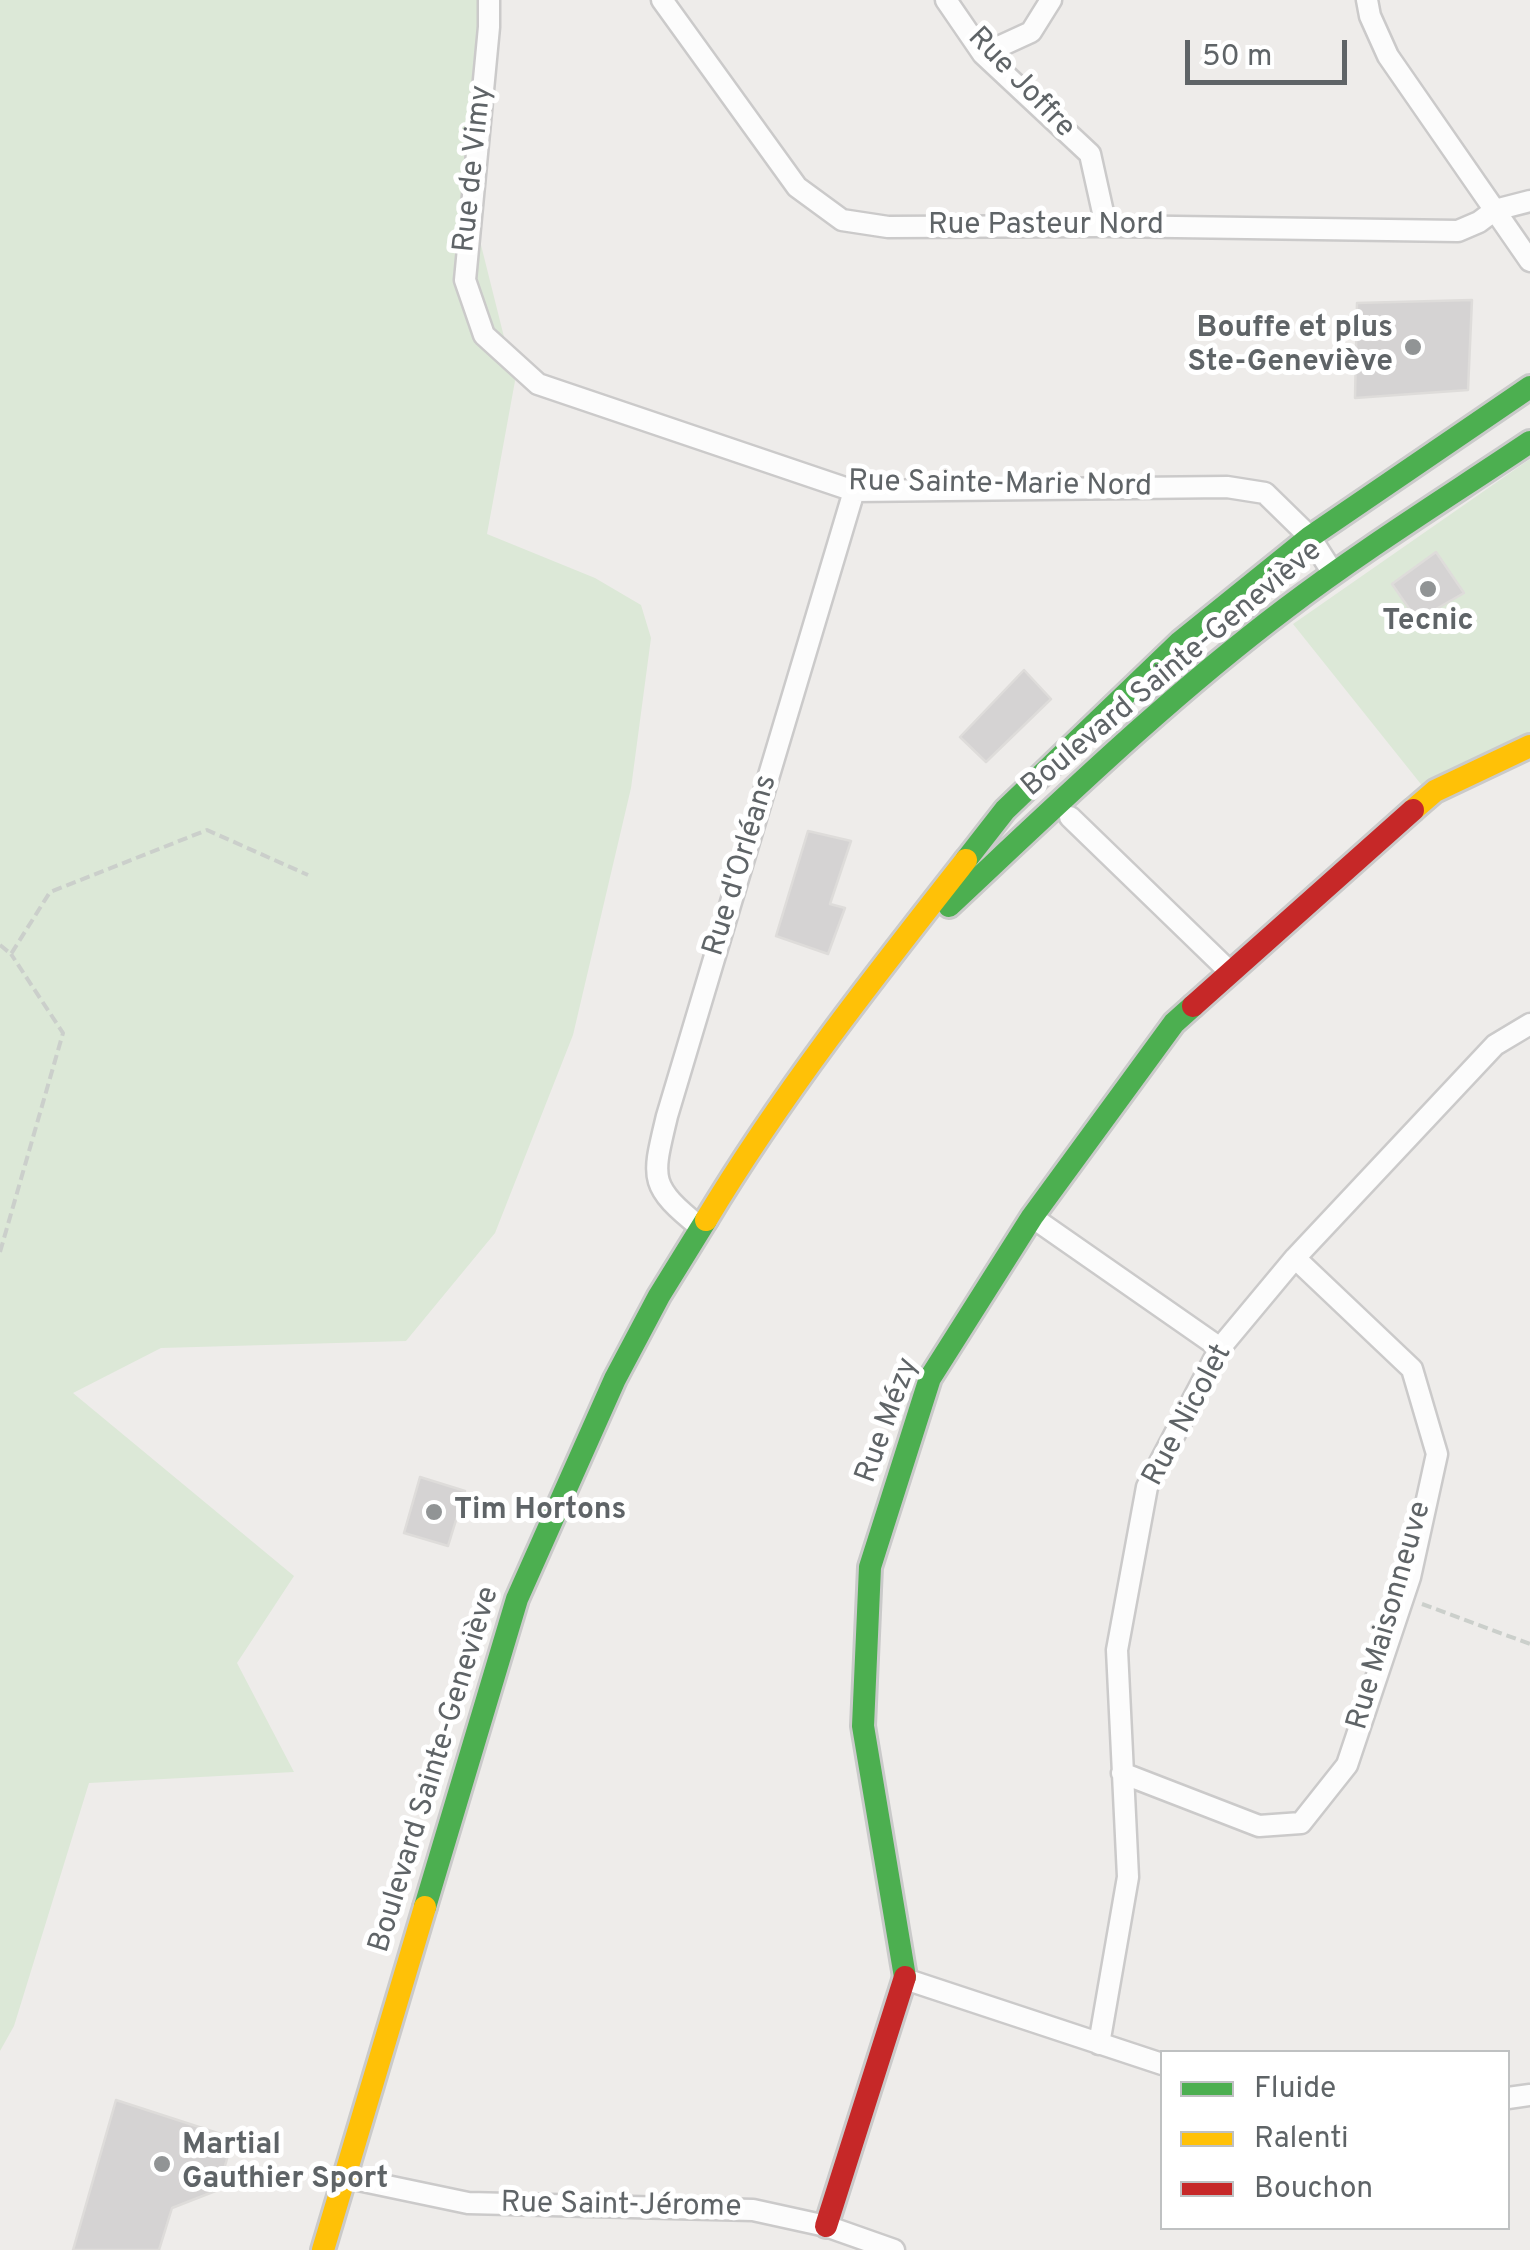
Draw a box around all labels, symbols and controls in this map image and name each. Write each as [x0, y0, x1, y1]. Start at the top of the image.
scale bar [1190, 20, 1352, 82]
street label: Rue Joffre [958, 21, 1082, 147]
text: 50 m [1202, 39, 1272, 76]
street label: Rue de Vimy [448, 84, 502, 254]
street label: Rue Pasteur Nord [928, 209, 1164, 245]
place label: Bouffe et plus Ste-Geneviève [1188, 312, 1393, 382]
marker: Bouffe et plus Ste-Geneviève [1402, 336, 1424, 358]
street label: Rue Sainte-Marie Nord [848, 465, 1152, 507]
street label: Boulevard Sainte-Geneviève [1016, 534, 1330, 806]
marker: Tecnic [1417, 578, 1439, 600]
place label: Tecnic [1382, 605, 1474, 641]
street label: Rue d'Orléans [697, 771, 787, 961]
street label: Rue Nicolet [1137, 1339, 1241, 1493]
street label: Rue Mézy [850, 1354, 928, 1488]
place label: Tim Hortons [454, 1494, 626, 1530]
street label: Rue Maisonneuve [1341, 1498, 1441, 1734]
marker: Tim Hortons [423, 1501, 445, 1523]
street label: Boulevard Sainte-Geneviève [363, 1583, 509, 1957]
legend [1160, 2050, 1510, 2230]
text: Fluide [1254, 2071, 1336, 2108]
text: Ralenti [1254, 2121, 1349, 2158]
place label: Martial Gauthier Sport [182, 2129, 388, 2200]
marker: Martial Gauthier Sport [151, 2153, 173, 2175]
text: Bouchon [1254, 2171, 1373, 2208]
street label: Rue Saint-Jérome [500, 2187, 742, 2227]

